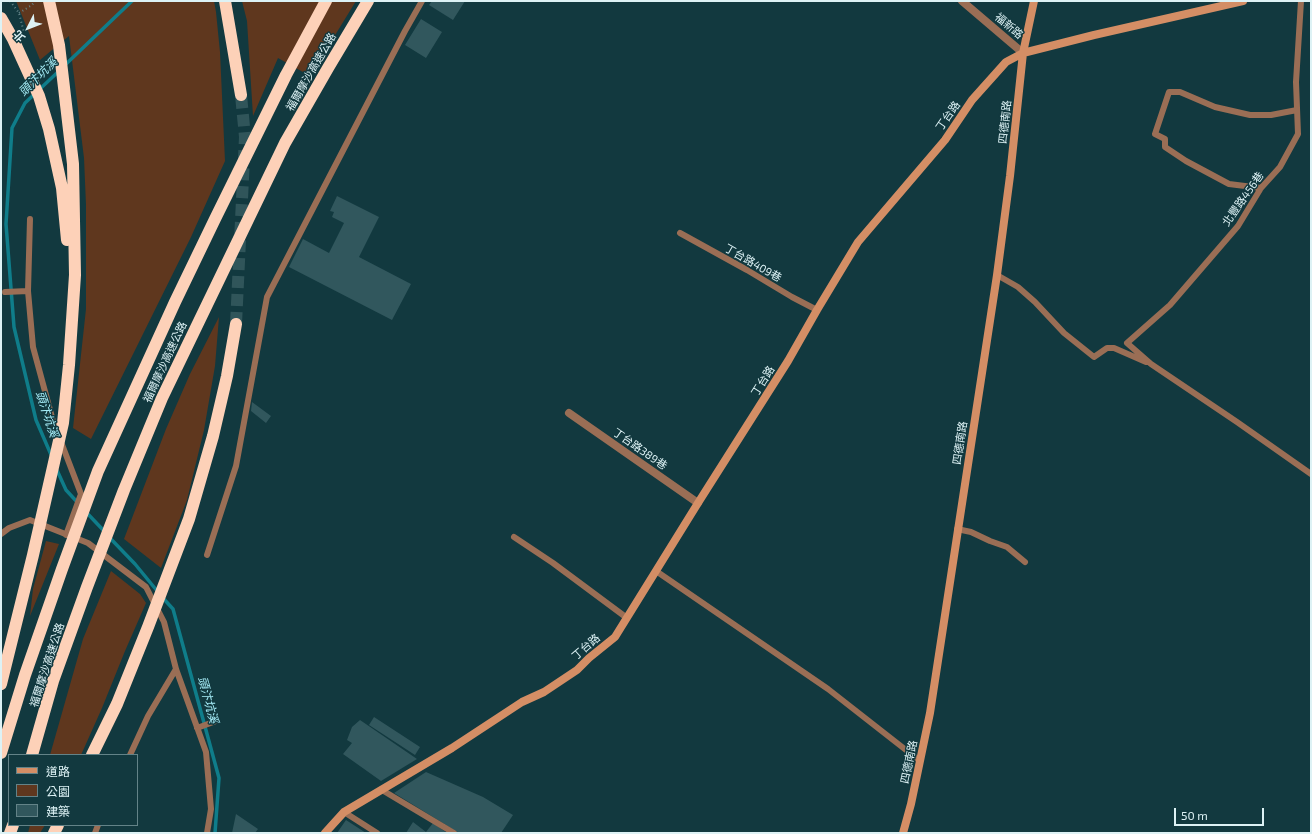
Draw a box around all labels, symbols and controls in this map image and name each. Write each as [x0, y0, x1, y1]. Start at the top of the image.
north arrow [8, 8, 48, 48]
street label: 福新路 [992, 10, 1026, 42]
text: 北 [10, 28, 27, 45]
street label: 福爾摩沙高速公路 [283, 31, 339, 113]
water label: 頭汴坑溪 [16, 55, 60, 99]
street label: 丁台路 [933, 99, 963, 133]
street label: 四德南路 [996, 99, 1014, 145]
street label: 北豐路456巷 [1220, 169, 1266, 229]
street label: 丁台路409巷 [722, 241, 784, 285]
street label: 福爾摩沙高速公路 [140, 319, 190, 405]
street label: 丁台路 [749, 364, 777, 398]
water label: 頭汴坑溪 [33, 389, 61, 439]
street label: 四德南路 [950, 420, 970, 466]
street label: 丁台路389巷 [610, 426, 670, 472]
street label: 福爾摩沙高速公路 [27, 621, 67, 709]
street label: 丁台路 [569, 631, 603, 663]
water label: 頭汴坑溪 [195, 675, 221, 725]
street label: 四德南路 [898, 739, 920, 785]
legend [8, 754, 138, 826]
text: 道路 [46, 764, 70, 778]
text: 公園 [46, 784, 70, 798]
scale bar [1176, 800, 1266, 826]
text: 建築 [46, 804, 70, 818]
text: 50 m [1181, 808, 1208, 822]

